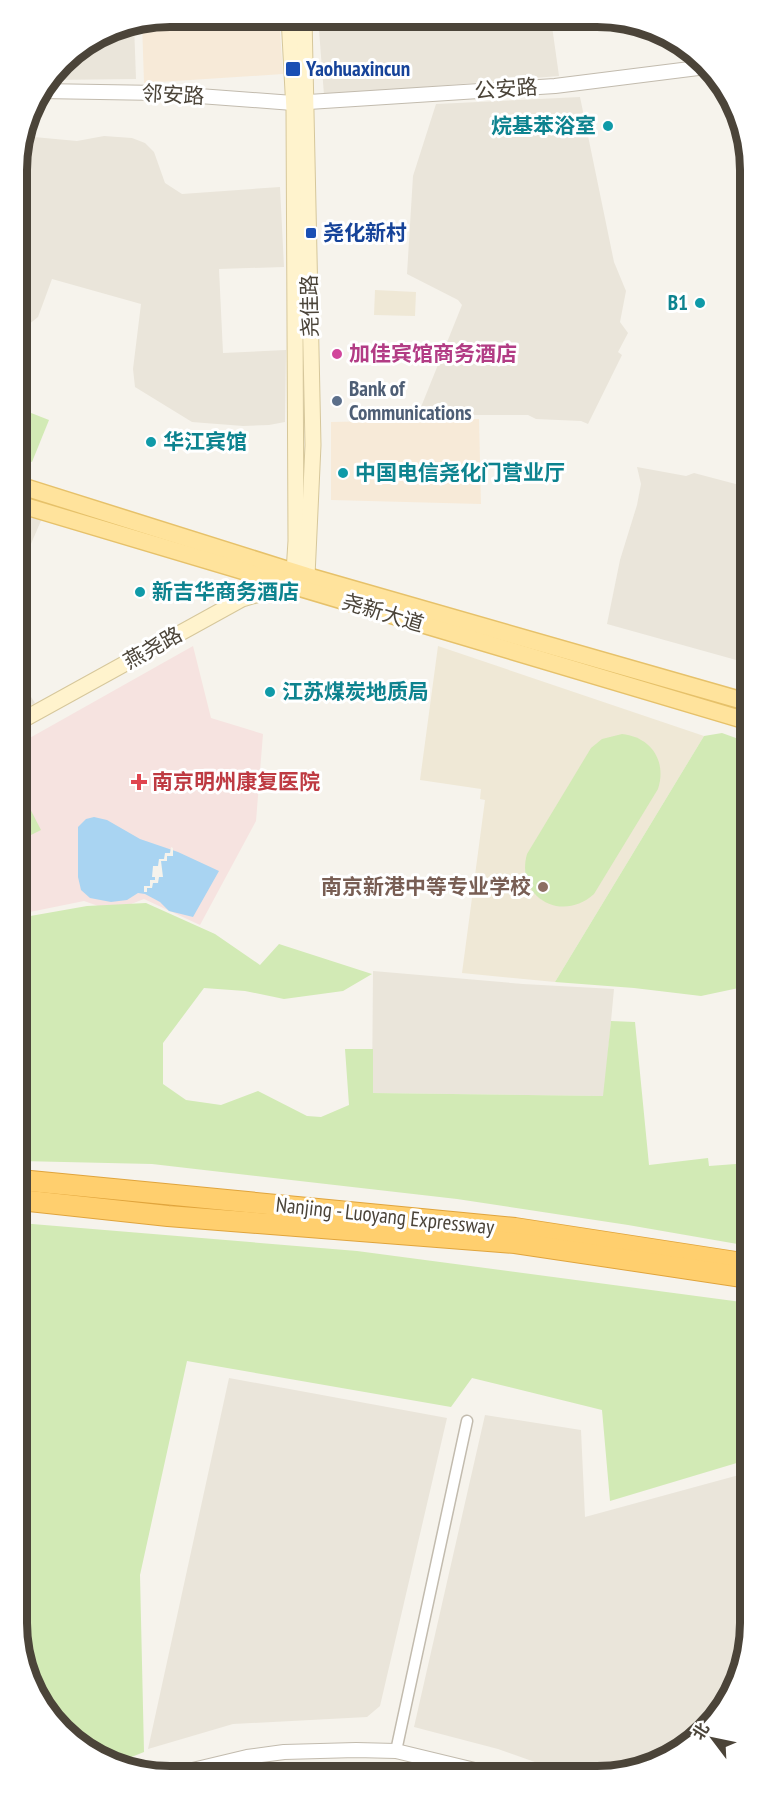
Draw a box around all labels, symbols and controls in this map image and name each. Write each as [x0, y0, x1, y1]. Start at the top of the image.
place label: Yaohuaxincun [305, 55, 410, 82]
marker: Yaohuaxincun [284, 60, 302, 78]
street label: 公安路 [474, 73, 538, 104]
street label: 邻安路 [141, 79, 205, 110]
place label: 烷基苯浴室 [491, 112, 596, 139]
marker: 烷基苯浴室 [601, 119, 615, 133]
place label: 尧化新村 [323, 219, 407, 246]
marker: 尧化新村 [304, 226, 318, 240]
street label: 尧佳路 [295, 274, 324, 338]
place label: B1 [668, 289, 688, 316]
marker: B1 [693, 296, 707, 310]
place label: 加佳宾馆商务酒店 [349, 340, 517, 367]
marker: 加佳宾馆商务酒店 [330, 347, 344, 361]
place label: Bank of Communications [349, 375, 472, 426]
marker: Bank of Communications [330, 394, 344, 408]
place label: 华江宾馆 [163, 428, 247, 455]
marker: 华江宾馆 [144, 435, 158, 449]
place label: 中国电信尧化门营业厅 [355, 459, 565, 486]
marker: 中国电信尧化门营业厅 [336, 466, 350, 480]
place label: 新吉华商务酒店 [152, 578, 299, 605]
marker: 新吉华商务酒店 [133, 585, 147, 599]
street label: 尧新大道 [339, 587, 427, 638]
street label: 燕尧路 [119, 620, 187, 675]
place label: 江苏煤炭地质局 [282, 678, 429, 705]
marker: 江苏煤炭地质局 [263, 685, 277, 699]
place label: 南京明州康复医院 [152, 768, 320, 795]
marker: 南京明州康复医院 [130, 773, 148, 791]
place label: 南京新港中等专业学校 [321, 873, 531, 900]
marker: 南京新港中等专业学校 [536, 880, 550, 894]
street label: Nanjing - Luoyang Expressway [275, 1191, 496, 1240]
north arrow [683, 1709, 743, 1769]
text: 北 [688, 1719, 713, 1743]

